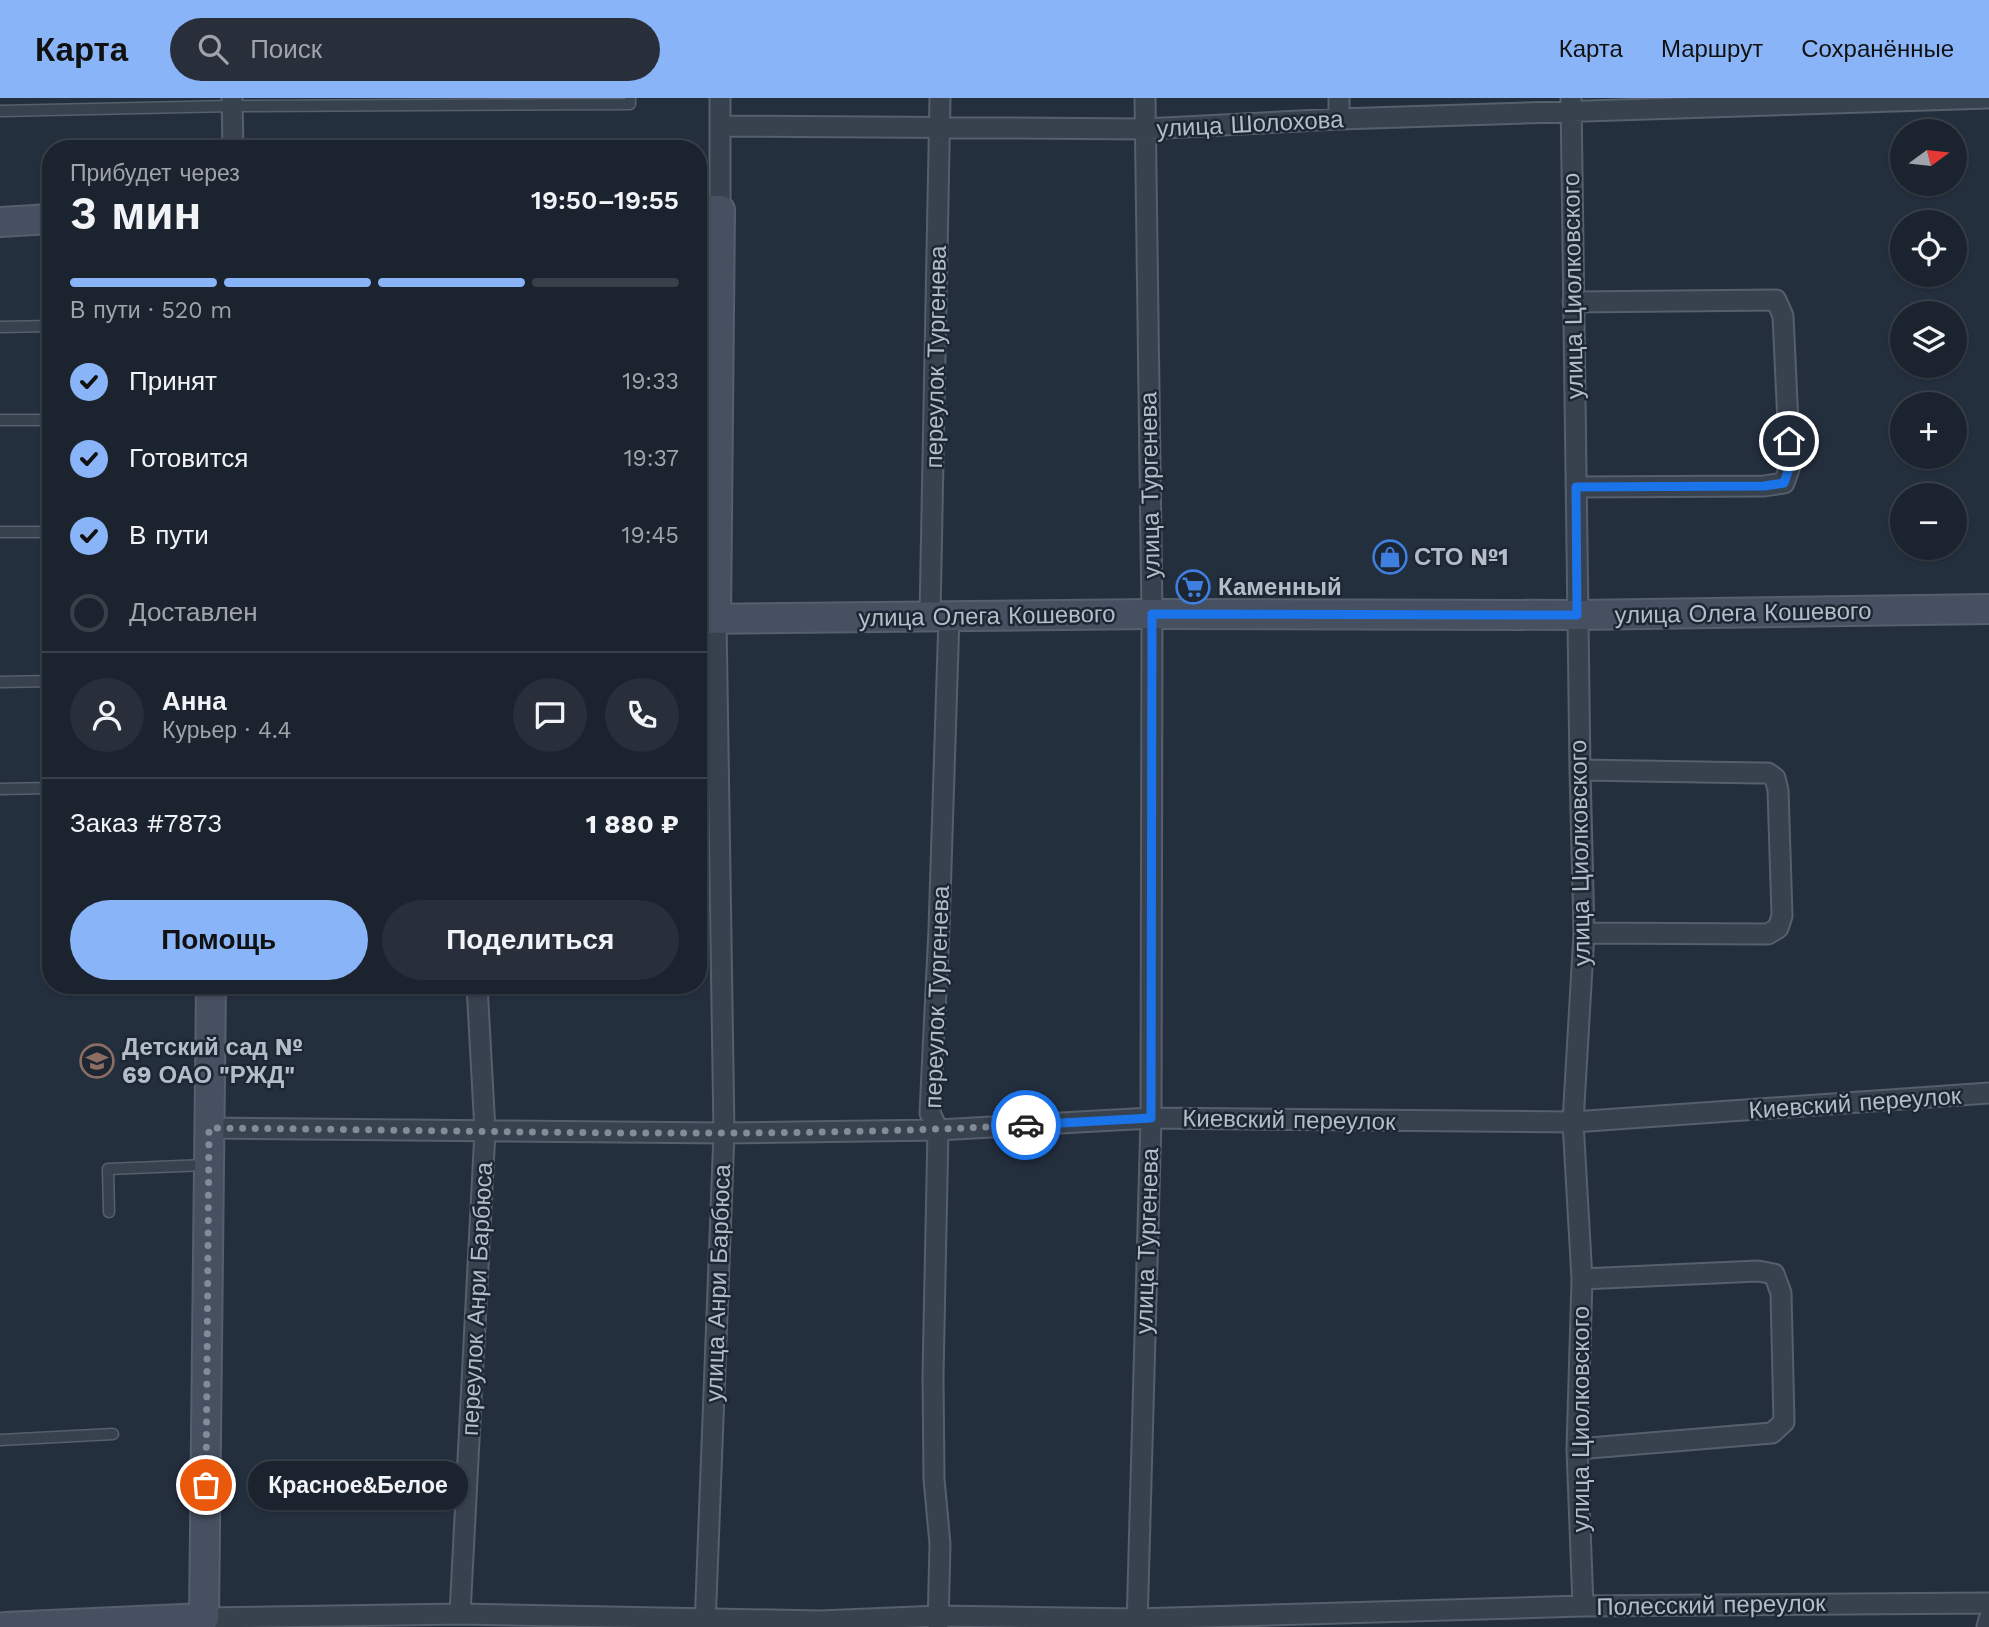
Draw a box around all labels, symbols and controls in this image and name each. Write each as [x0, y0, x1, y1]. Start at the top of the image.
search box [170, 18, 660, 81]
text: Карта [35, 30, 128, 69]
icon: search [194, 30, 232, 68]
text: Поиск [250, 34, 322, 64]
text: Карта [1559, 35, 1623, 63]
text: Маршрут [1661, 35, 1763, 63]
text: Сохранённые [1801, 35, 1954, 63]
street label: улица Шолохова [1156, 105, 1345, 143]
north arrow [1890, 119, 1967, 196]
map controls [1890, 119, 1967, 560]
text: Прибудет через [70, 160, 240, 187]
street label: улица Циолковского [1557, 173, 1589, 399]
text: 19:50–19:55 [531, 185, 679, 215]
text: 3 мин [70, 186, 201, 240]
button: locate [1890, 210, 1967, 287]
street label: переулок Тургенева [920, 245, 952, 469]
text: В пути · 520 m [70, 297, 232, 324]
button: layers [1890, 301, 1967, 378]
icon: check [70, 363, 108, 401]
text: Принят [129, 366, 217, 396]
text: 19:33 [622, 368, 679, 395]
street label: улица Тургенева [1134, 391, 1166, 579]
button: + [1890, 392, 1967, 469]
pin [1759, 411, 1819, 471]
icon: home [1770, 422, 1808, 460]
icon: check [70, 440, 108, 478]
text: Готовится [129, 443, 248, 473]
text: 19:37 [624, 445, 679, 472]
button: − [1890, 483, 1967, 560]
icon: check [70, 517, 108, 555]
text: В пути [129, 520, 209, 550]
text: 19:45 [622, 522, 679, 549]
shop icon: СТО №1 [1371, 538, 1409, 576]
place label: СТО №1 [1414, 543, 1509, 571]
supermarket icon: Каменный [1174, 568, 1212, 606]
place label: Каменный [1218, 573, 1342, 601]
text: Доставлен [129, 597, 258, 627]
street label: улица Олега Кошевого [1614, 597, 1872, 629]
street label: улица Олега Кошевого [858, 600, 1116, 632]
button: person [70, 678, 144, 752]
button: chat [513, 678, 587, 752]
button: phone [605, 678, 679, 752]
text: Анна [162, 686, 227, 716]
text: Курьер · 4.4 [162, 717, 292, 744]
street label: улица Циолковского [1564, 740, 1596, 966]
text: Заказ #7873 [70, 808, 222, 838]
text: 1 880 ₽ [586, 809, 679, 839]
street label: переулок Тургенева [919, 884, 955, 1109]
button: Помощь [70, 900, 368, 980]
button: Поделиться [382, 900, 679, 980]
place label: Детский сад № 69 ОАО "РЖД" [122, 1033, 303, 1089]
school or university icon: Детский сад № 69 ОАО "РЖД" [78, 1042, 116, 1080]
street label: Киевский переулок [1748, 1082, 1963, 1124]
courier [991, 1090, 1061, 1160]
street label: Киевский переулок [1182, 1104, 1396, 1136]
icon: car [1007, 1106, 1045, 1144]
street label: улица Тургенева [1130, 1147, 1164, 1335]
street label: переулок Анри Барбюса [456, 1161, 498, 1437]
street label: улица Анри Барбюса [700, 1163, 736, 1402]
street label: улица Циолковского [1567, 1306, 1595, 1532]
pin [176, 1455, 236, 1515]
callout: Красное&Белое [248, 1460, 468, 1510]
icon: bag [187, 1466, 225, 1504]
text: Красное&Белое [268, 1472, 448, 1499]
street label: Полесский переулок [1596, 1589, 1826, 1621]

